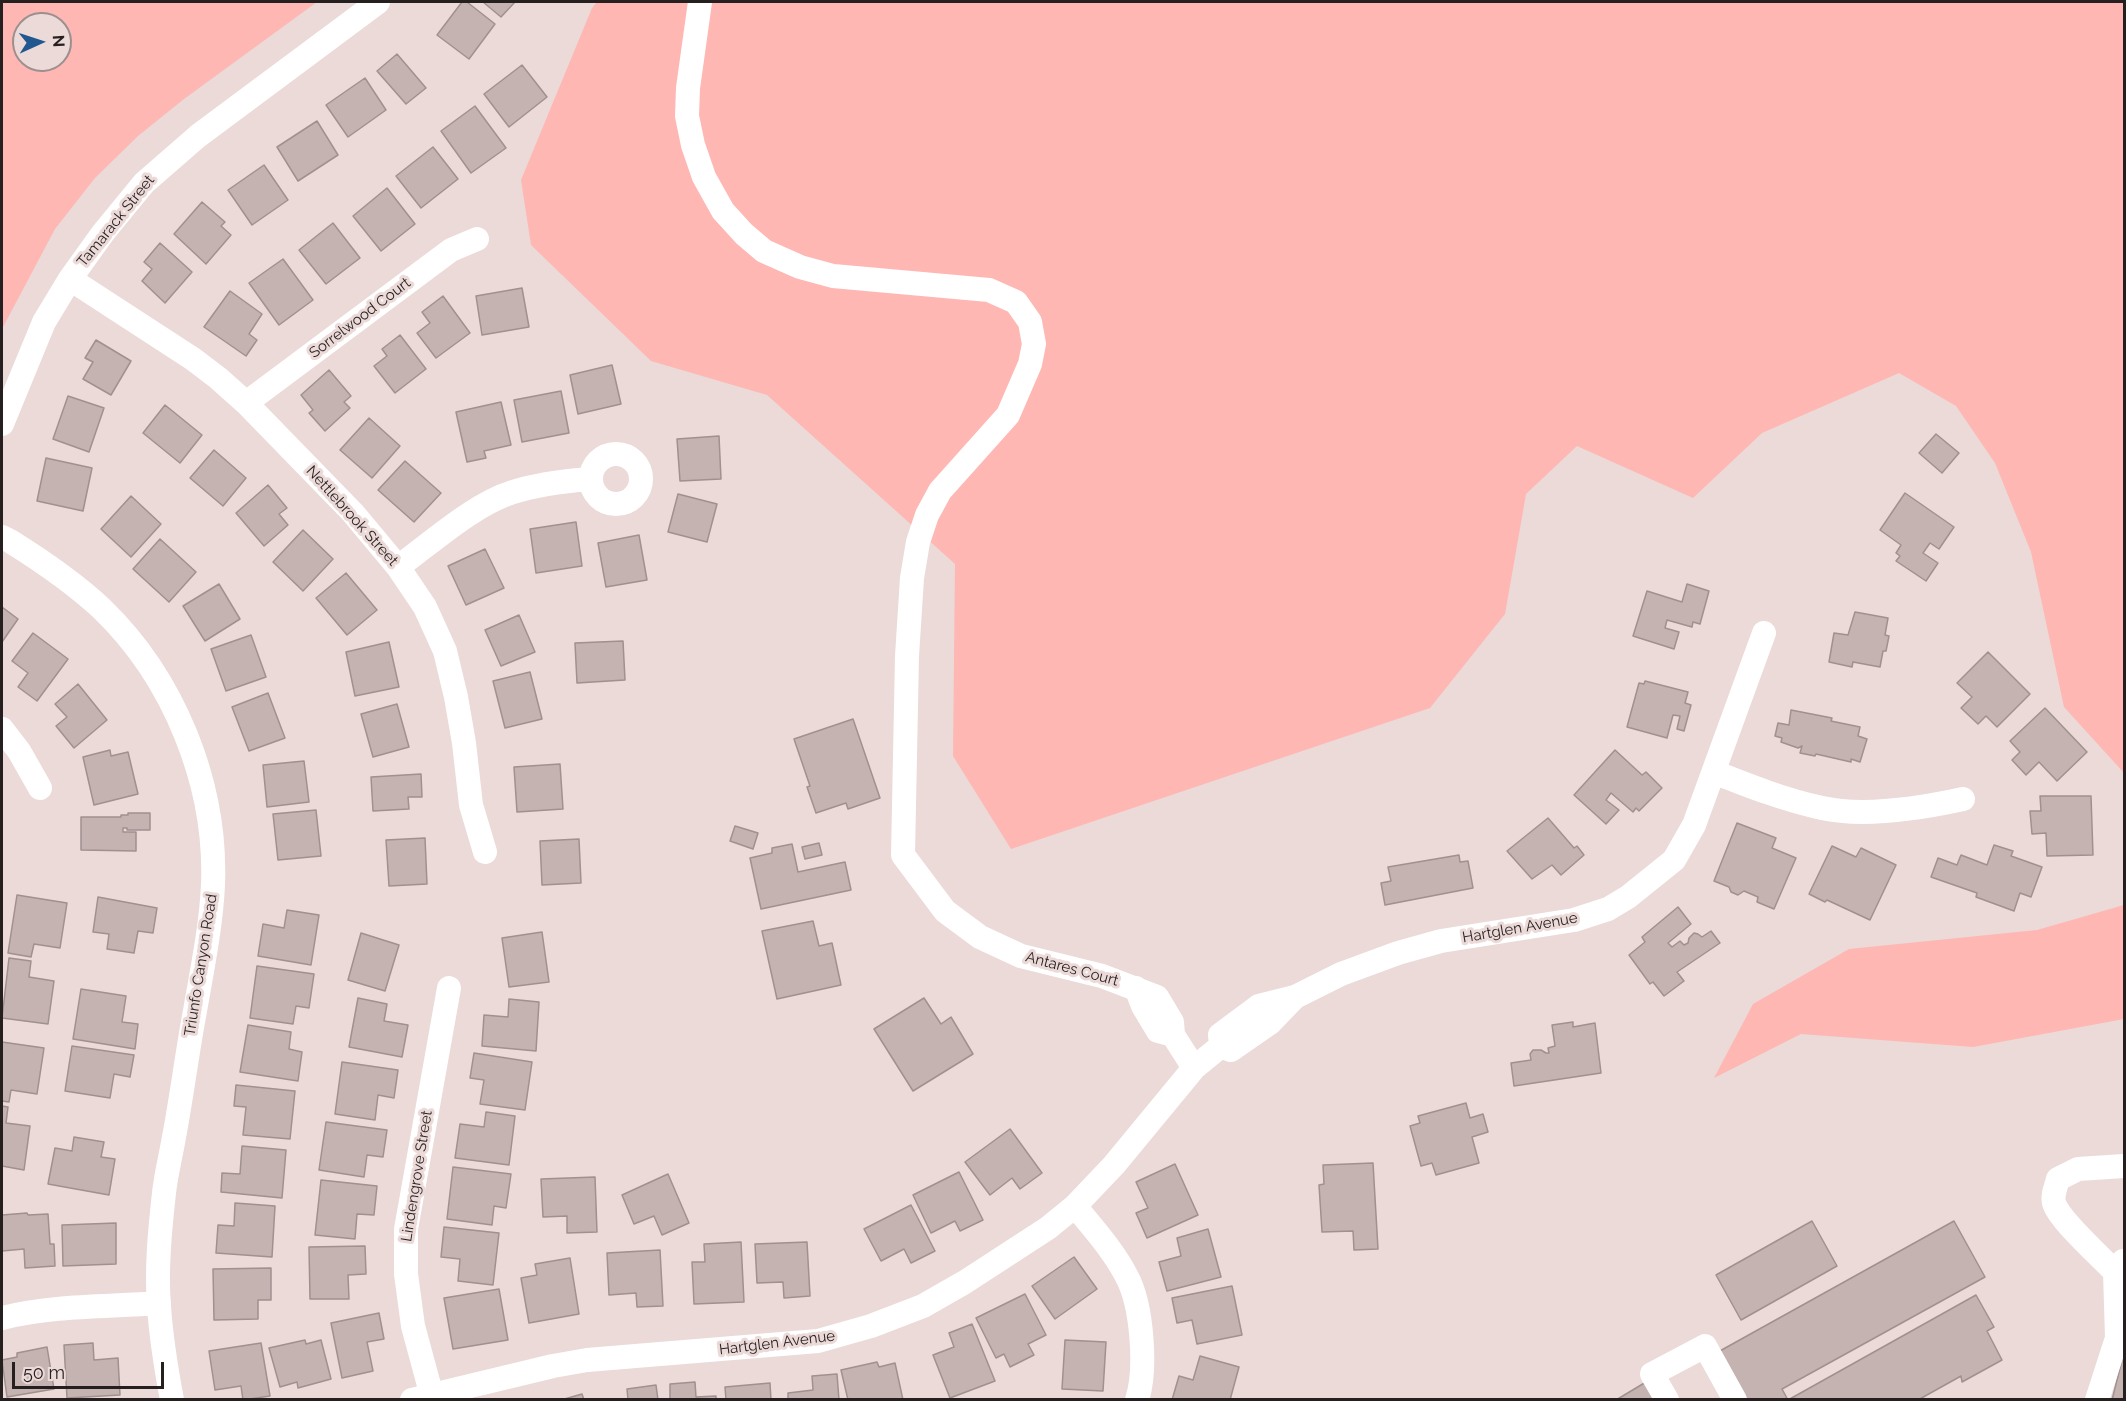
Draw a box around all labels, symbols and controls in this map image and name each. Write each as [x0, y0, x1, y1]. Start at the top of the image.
north arrow [12, 12, 72, 72]
text: N [49, 35, 68, 48]
street label: Tamarack Street [74, 172, 158, 270]
street label: Sorrelwood Court [306, 274, 414, 362]
street label: Nettlebrook Street [302, 462, 402, 570]
street label: Triunfo Canyon Road [181, 893, 221, 1037]
street label: Hartglen Avenue [1461, 909, 1579, 947]
street label: Antares Court [1024, 948, 1120, 990]
street label: Lindengrove Street [398, 1109, 436, 1243]
street label: Hartglen Avenue [718, 1327, 836, 1359]
scale bar [15, 1350, 166, 1388]
text: 50 m [23, 1362, 65, 1383]

